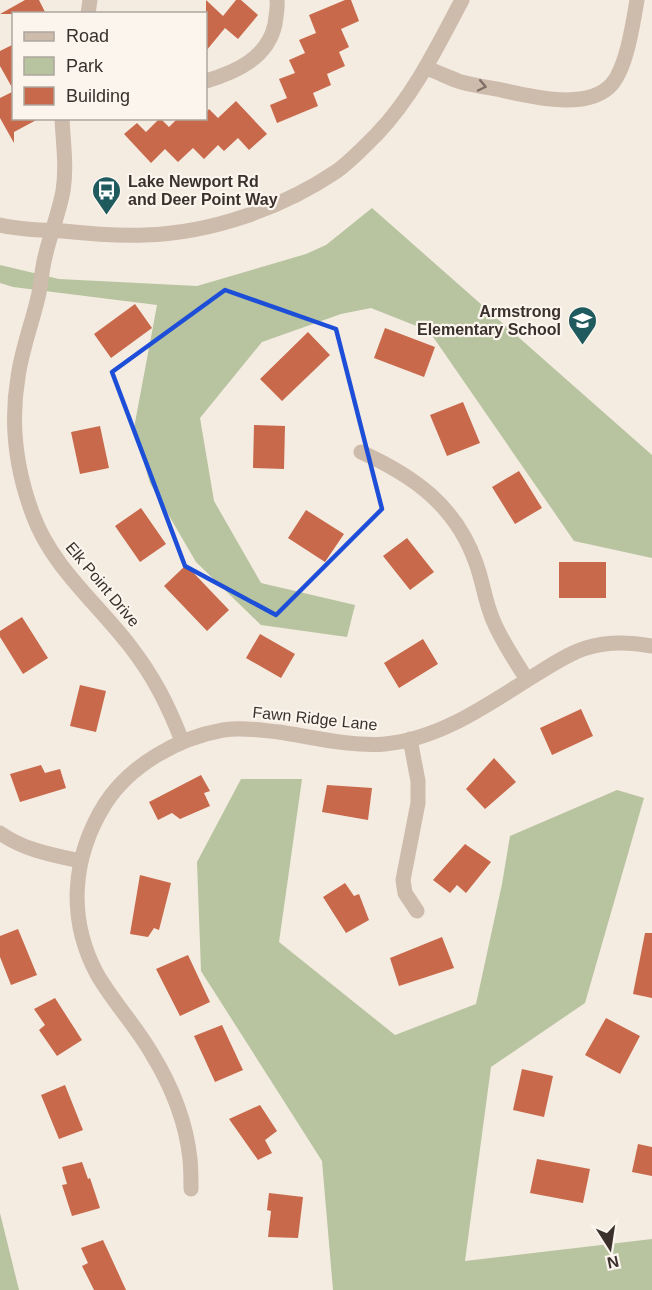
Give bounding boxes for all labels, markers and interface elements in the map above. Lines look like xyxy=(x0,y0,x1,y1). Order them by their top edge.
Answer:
legend xyxy=(12,12,207,120)
text: Road xyxy=(66,26,109,46)
text: Park xyxy=(66,56,104,76)
one-way arrow xyxy=(476,79,486,92)
text: Building xyxy=(66,86,130,106)
place label: Lake Newport Rd and Deer Point Way xyxy=(128,173,278,208)
bus stop icon: Lake Newport Rd and Deer Point Way xyxy=(91,174,123,216)
place label: Armstrong Elementary School xyxy=(417,303,561,338)
school or university icon: Armstrong Elementary School xyxy=(566,304,598,346)
street label: Elk Point Drive xyxy=(62,539,143,630)
street label: Fawn Ridge Lane xyxy=(252,703,378,734)
north arrow xyxy=(580,1218,640,1278)
text: N xyxy=(606,1253,620,1272)

